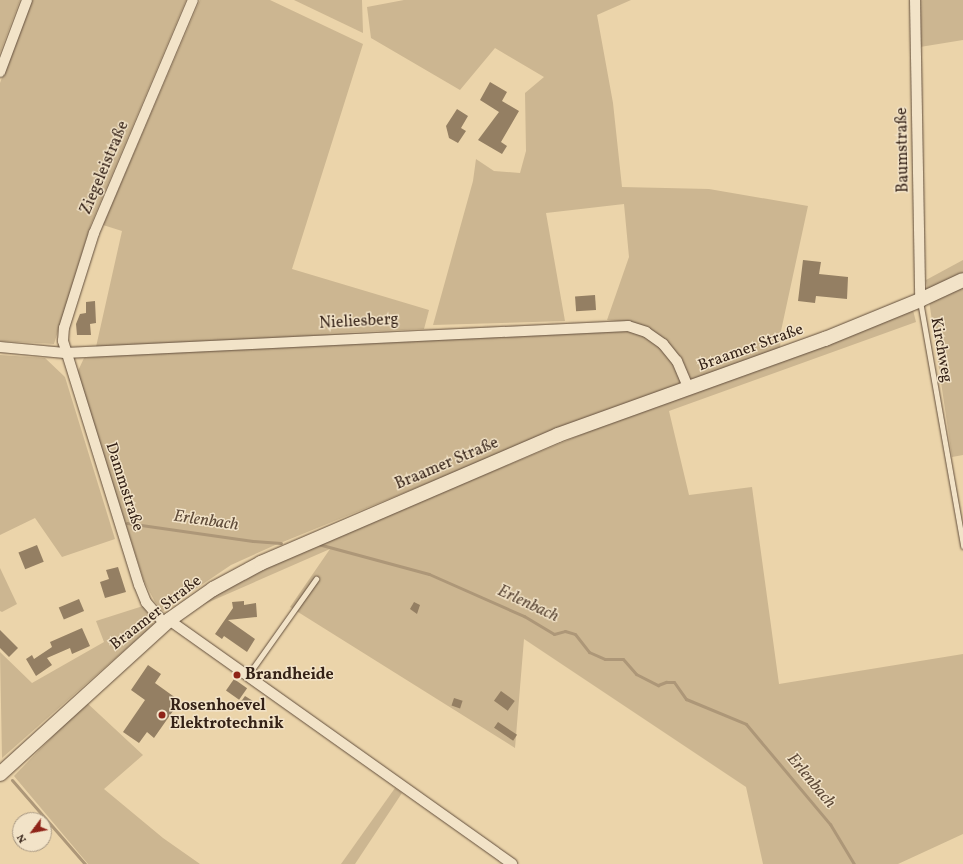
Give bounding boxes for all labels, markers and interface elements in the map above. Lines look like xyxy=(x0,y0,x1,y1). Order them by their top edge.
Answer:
street label: Baumstraße xyxy=(893,107,913,193)
street label: Ziegeleistraße xyxy=(77,118,133,218)
street label: Nieliesberg xyxy=(319,310,399,334)
street label: Kirchweg xyxy=(926,316,956,384)
street label: Braamer Straße xyxy=(696,320,806,376)
street label: Braamer Straße xyxy=(392,434,502,494)
street label: Dammstraße xyxy=(101,440,147,534)
water label: Erlenbach xyxy=(172,506,240,536)
street label: Braamer Straße xyxy=(107,571,205,655)
water label: Erlenbach xyxy=(494,581,562,627)
place label: Brandheide xyxy=(245,665,334,685)
marker: Brandheide xyxy=(232,670,242,680)
place label: Rosenhoevel Elektrotechnik xyxy=(170,696,284,734)
marker: Rosenhoevel Elektrotechnik xyxy=(157,710,167,720)
water label: Erlenbach xyxy=(782,749,840,813)
north arrow xyxy=(12,812,52,852)
text: N xyxy=(14,831,31,845)

